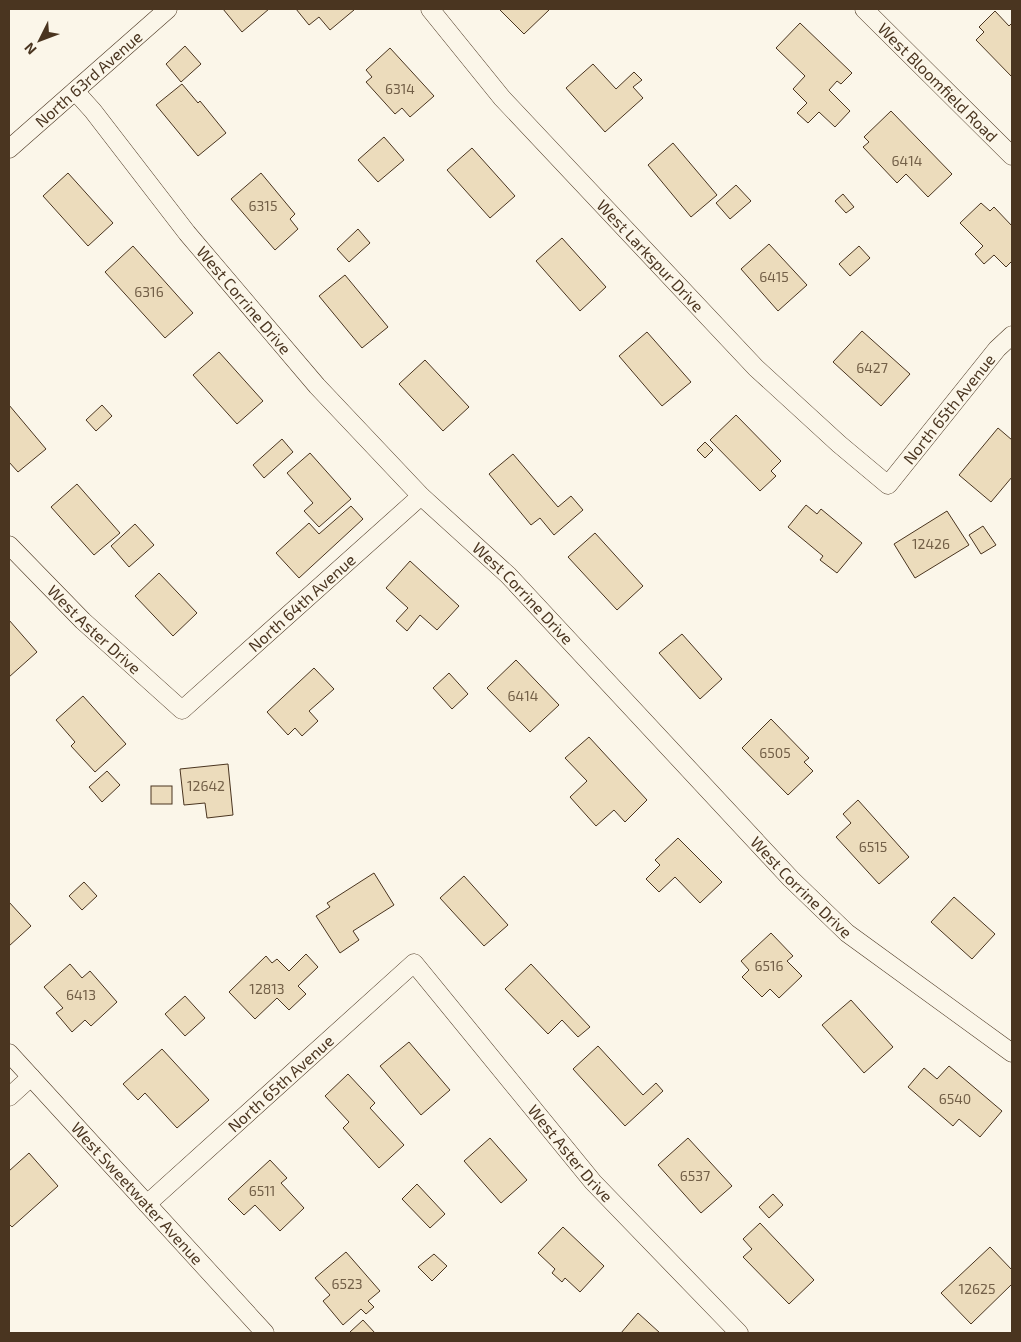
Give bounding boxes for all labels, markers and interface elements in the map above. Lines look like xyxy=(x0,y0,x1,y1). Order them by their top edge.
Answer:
north arrow xyxy=(15,15,65,65)
street label: West Bloomfield Road xyxy=(874,18,1002,145)
street label: North 63rd Avenue xyxy=(31,27,147,131)
house number: 6314 xyxy=(385,80,415,97)
house number: 6414 xyxy=(892,152,922,169)
street label: West Larkspur Drive xyxy=(593,195,708,315)
house number: 6315 xyxy=(249,197,277,214)
street label: West Corrine Drive xyxy=(193,242,296,358)
house number: 6415 xyxy=(759,268,789,285)
house number: 6316 xyxy=(134,283,164,300)
street label: North 65th Avenue xyxy=(899,350,998,468)
house number: 6427 xyxy=(856,359,888,376)
house number: 12426 xyxy=(912,535,950,552)
street label: West Corrine Drive xyxy=(469,538,578,648)
street label: North 64th Avenue xyxy=(244,550,359,655)
street label: West Aster Drive xyxy=(44,581,145,678)
house number: 6414 xyxy=(508,687,538,704)
house number: 6505 xyxy=(759,744,791,761)
house number: 12642 xyxy=(187,777,225,794)
street label: West Corrine Drive xyxy=(747,832,856,942)
house number: 6515 xyxy=(859,838,887,855)
house number: 6516 xyxy=(754,957,784,974)
house number: 12813 xyxy=(249,980,285,997)
house number: 6413 xyxy=(66,986,96,1003)
street label: North 65th Avenue xyxy=(224,1030,337,1136)
house number: 6540 xyxy=(939,1090,971,1107)
street label: West Aster Drive xyxy=(525,1100,617,1206)
street label: West Sweetwater Avenue xyxy=(68,1118,207,1268)
house number: 6537 xyxy=(680,1167,710,1184)
house number: 6511 xyxy=(249,1182,275,1199)
house number: 6523 xyxy=(331,1275,363,1292)
house number: 12625 xyxy=(959,1280,995,1297)

